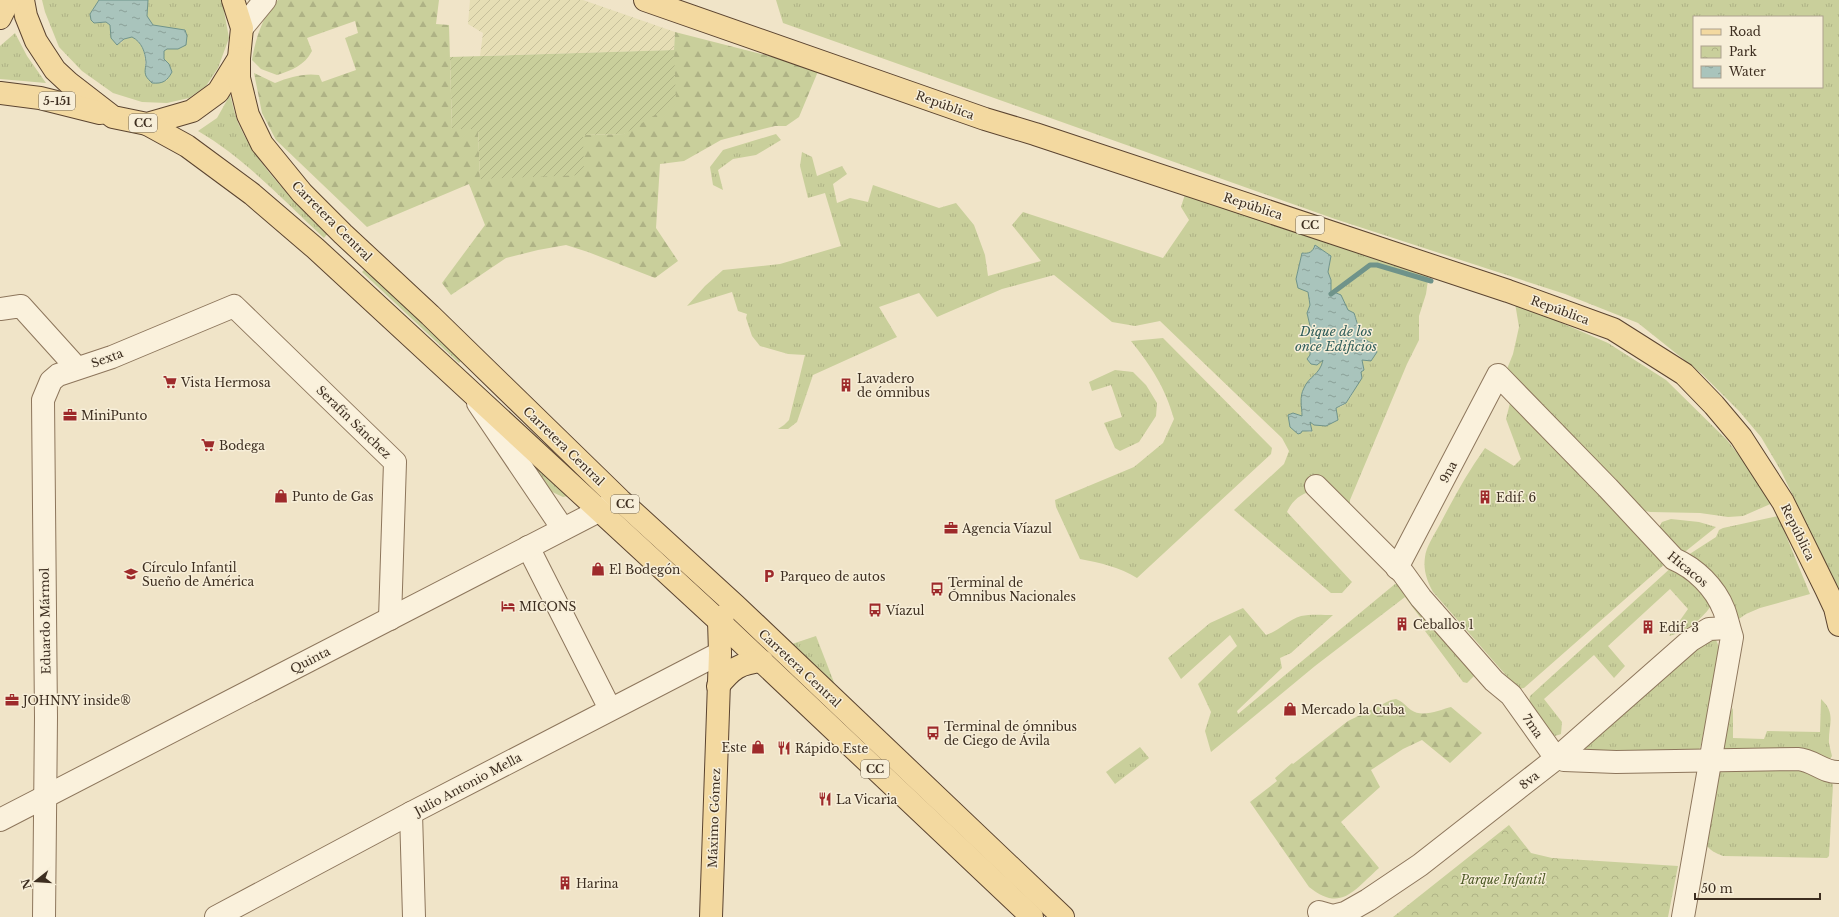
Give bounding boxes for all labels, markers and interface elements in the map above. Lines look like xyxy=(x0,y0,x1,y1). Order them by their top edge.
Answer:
legend xyxy=(1693,16,1823,88)
text: Road xyxy=(1729,24,1761,39)
text: Park xyxy=(1729,44,1757,59)
text: Water xyxy=(1728,64,1766,79)
street label: República xyxy=(914,87,977,123)
road number: 5-151 xyxy=(39,92,75,110)
road number: CC xyxy=(129,114,157,132)
street label: Carretera Central xyxy=(289,178,375,264)
street label: República xyxy=(1222,189,1285,223)
road number: CC xyxy=(1296,216,1324,234)
street label: República xyxy=(1529,292,1592,328)
water label: Dique de los once Edificios xyxy=(1295,323,1377,355)
street label: Sexta xyxy=(89,345,125,371)
place label: Lavadero de ómnibus xyxy=(857,371,930,400)
supermarket icon: Vista Hermosa xyxy=(162,374,178,390)
place label: Vista Hermosa xyxy=(180,375,271,390)
building icon: Lavadero de ómnibus xyxy=(838,377,854,393)
street label: Serafín Sánchez xyxy=(313,382,395,462)
street label: Carretera Central xyxy=(520,403,608,489)
office icon: MiniPunto xyxy=(62,407,78,423)
place label: MiniPunto xyxy=(81,408,148,423)
supermarket icon: Bodega xyxy=(200,437,216,453)
place label: Bodega xyxy=(219,438,265,453)
street label: 9na xyxy=(1436,458,1460,486)
shop icon: Punto de Gas xyxy=(273,488,289,504)
place label: Punto de Gas xyxy=(292,489,373,504)
building icon: Edif. 6 xyxy=(1477,489,1493,505)
place label: Edif. 6 xyxy=(1496,490,1536,505)
road number: CC xyxy=(611,495,639,513)
street label: República xyxy=(1778,501,1818,563)
office icon: Agencia Víazul xyxy=(943,520,959,536)
place label: Agencia Víazul xyxy=(961,521,1052,536)
street label: Hicacos xyxy=(1665,548,1711,590)
place label: Círculo Infantil Sueño de América xyxy=(142,560,254,589)
shop icon: El Bodegón xyxy=(590,561,606,577)
place label: El Bodegón xyxy=(609,562,680,577)
school or university icon: Círculo Infantil Sueño de América xyxy=(123,566,139,582)
street label: Eduardo Mármol xyxy=(37,567,53,674)
parking icon: Parqueo de autos xyxy=(761,568,777,584)
place label: Parqueo de autos xyxy=(780,569,885,584)
place label: Terminal de Ómnibus Nacionales xyxy=(948,575,1076,604)
bus stop icon: Terminal de Ómnibus Nacionales xyxy=(929,581,945,597)
hotel icon: MICONS xyxy=(500,598,516,614)
place label: MICONS xyxy=(519,599,577,614)
bus stop icon: Víazul xyxy=(867,602,883,618)
place label: Víazul xyxy=(885,603,925,618)
building icon: Ceballos 1 xyxy=(1394,616,1410,632)
place label: Ceballos 1 xyxy=(1413,617,1474,632)
building icon: Edif. 3 xyxy=(1640,619,1656,635)
place label: Edif. 3 xyxy=(1659,620,1699,635)
street label: Carretera Central xyxy=(756,626,844,710)
street label: Quinta xyxy=(287,643,333,676)
office icon: JOHNNY inside® xyxy=(4,692,20,708)
place label: JOHNNY inside® xyxy=(21,693,131,708)
shop icon: Mercado la Cuba xyxy=(1282,701,1298,717)
place label: Mercado la Cuba xyxy=(1301,702,1405,717)
street label: 7ma xyxy=(1520,711,1547,741)
place label: Terminal de ómnibus de Ciego de Ávila xyxy=(944,719,1077,748)
bus stop icon: Terminal de ómnibus de Ciego de Ávila xyxy=(925,725,941,741)
shop icon: Este xyxy=(750,739,766,755)
place label: Este xyxy=(721,740,747,755)
restaurant icon: Rápido Este xyxy=(776,740,792,756)
place label: Rápido Este xyxy=(795,741,868,756)
street label: Julio Antonio Mella xyxy=(410,749,524,819)
road number: CC xyxy=(861,760,889,778)
street label: Máximo Gómez xyxy=(705,767,723,868)
street label: 8va xyxy=(1516,767,1542,792)
restaurant icon: La Vicaria xyxy=(817,791,833,807)
place label: La Vicaria xyxy=(836,792,897,807)
north arrow xyxy=(16,861,56,901)
park label: Parque Infantil xyxy=(1459,872,1546,887)
building icon: Harina xyxy=(557,875,573,891)
scale bar xyxy=(1695,875,1820,901)
text: N xyxy=(18,876,35,891)
place label: Harina xyxy=(576,876,619,891)
text: 50 m xyxy=(1701,881,1733,896)

